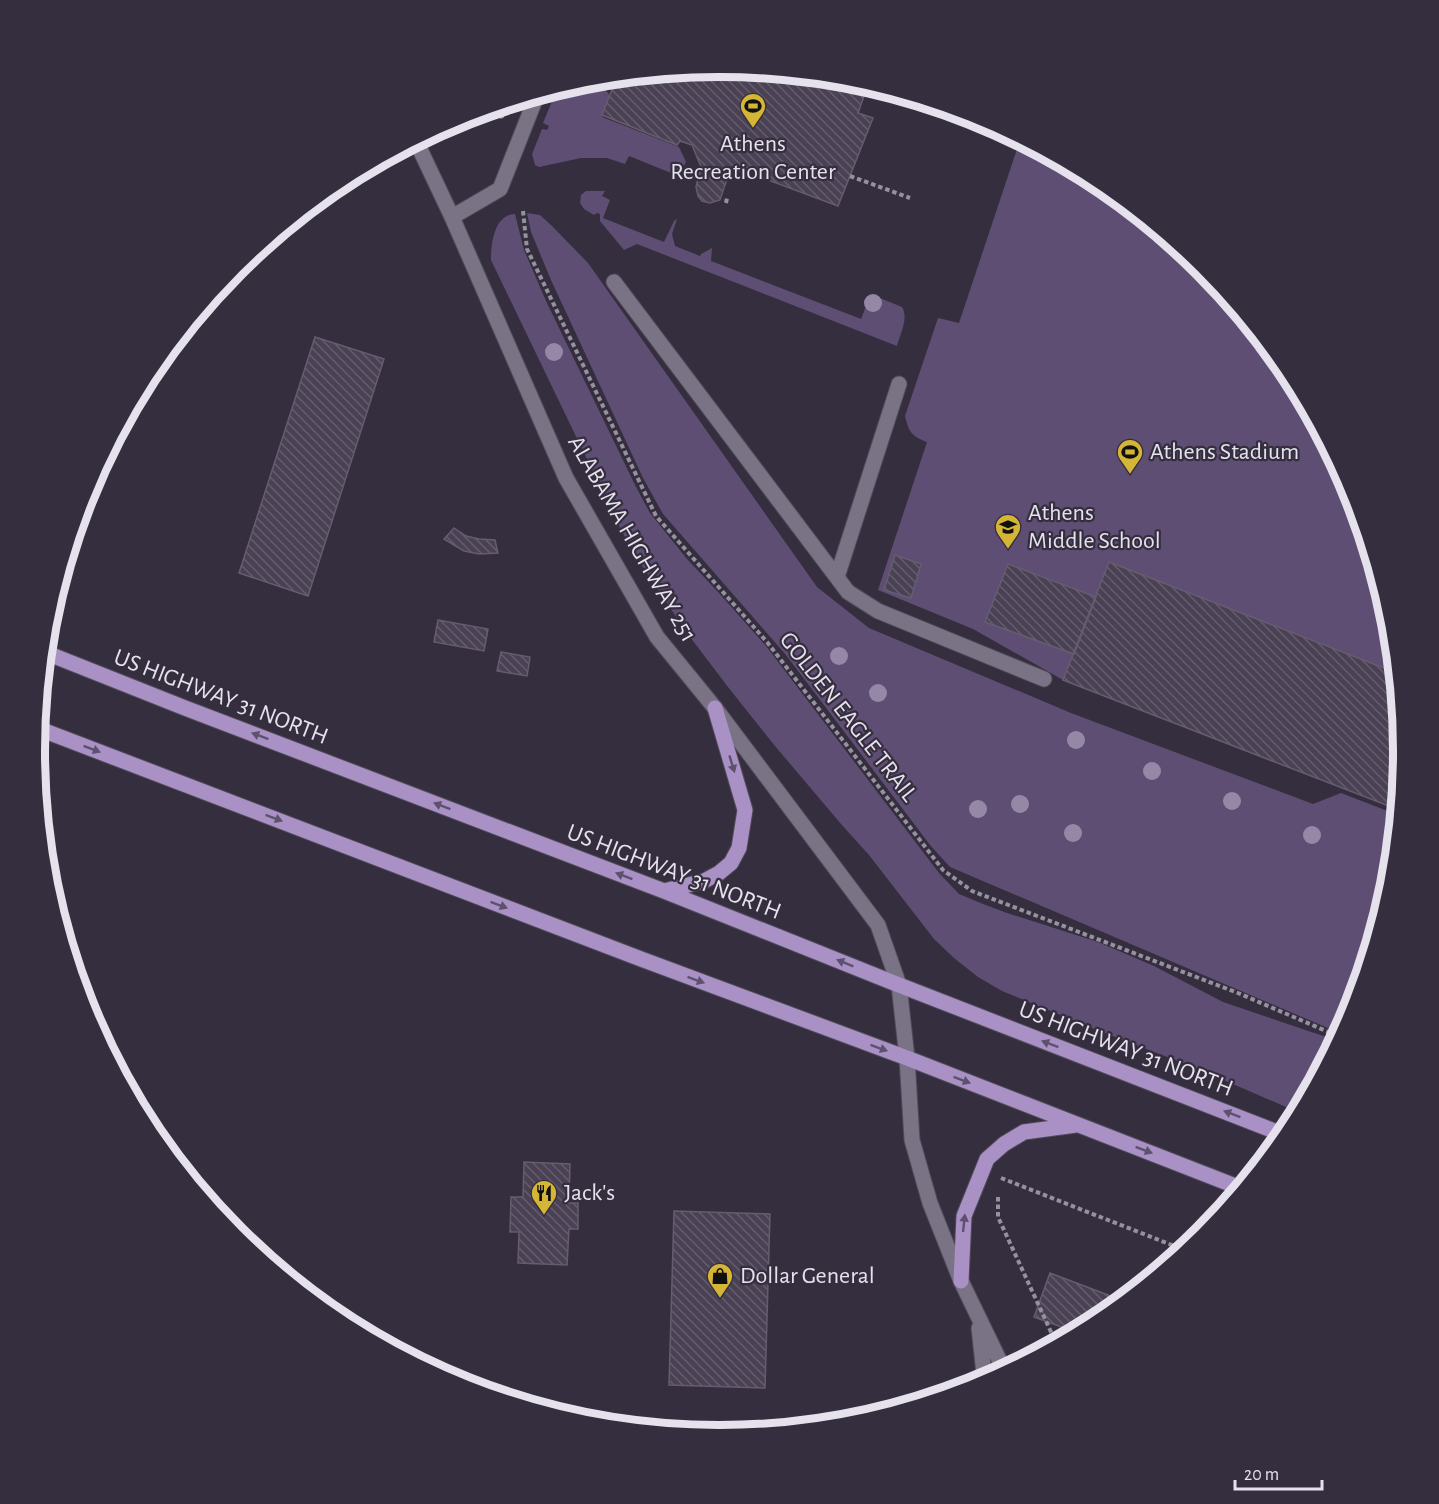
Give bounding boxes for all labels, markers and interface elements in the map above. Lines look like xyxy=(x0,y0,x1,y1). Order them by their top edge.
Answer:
sports icon: Athens Recreation Center xyxy=(738,91,768,129)
place label: Athens Recreation Center xyxy=(670,132,836,184)
street label: ALABAMA HIGHWAY 251 xyxy=(563,432,701,646)
sports icon: Athens Stadium xyxy=(1115,437,1145,475)
place label: Athens Stadium xyxy=(1150,440,1299,464)
place label: Athens Middle School xyxy=(1028,501,1161,553)
school or university icon: Athens Middle School xyxy=(993,512,1023,550)
street label: GOLDEN EAGLE TRAIL xyxy=(775,628,921,806)
street label: US HIGHWAY 31 NORTH xyxy=(111,645,331,749)
one-way arrow xyxy=(251,731,269,741)
one-way arrow xyxy=(83,744,101,754)
one-way arrow xyxy=(728,755,737,773)
one-way arrow xyxy=(433,801,451,810)
one-way arrow xyxy=(265,814,283,824)
street label: US HIGHWAY 31 NORTH xyxy=(564,820,784,924)
one-way arrow xyxy=(615,871,633,881)
one-way arrow xyxy=(490,900,508,910)
one-way arrow xyxy=(835,958,853,968)
one-way arrow xyxy=(687,975,705,985)
street label: US HIGHWAY 31 NORTH xyxy=(1016,997,1236,1101)
one-way arrow xyxy=(1041,1039,1059,1049)
one-way arrow xyxy=(870,1043,888,1053)
one-way arrow xyxy=(953,1075,971,1085)
one-way arrow xyxy=(1223,1109,1241,1119)
one-way arrow xyxy=(1135,1146,1153,1156)
restaurant icon: Jack's xyxy=(529,1178,559,1216)
place label: Jack's xyxy=(564,1181,615,1205)
one-way arrow xyxy=(959,1213,969,1232)
shop icon: Dollar General xyxy=(705,1261,735,1299)
place label: Dollar General xyxy=(740,1264,875,1288)
scale bar xyxy=(1235,1453,1322,1491)
text: 20 m xyxy=(1244,1466,1279,1484)

